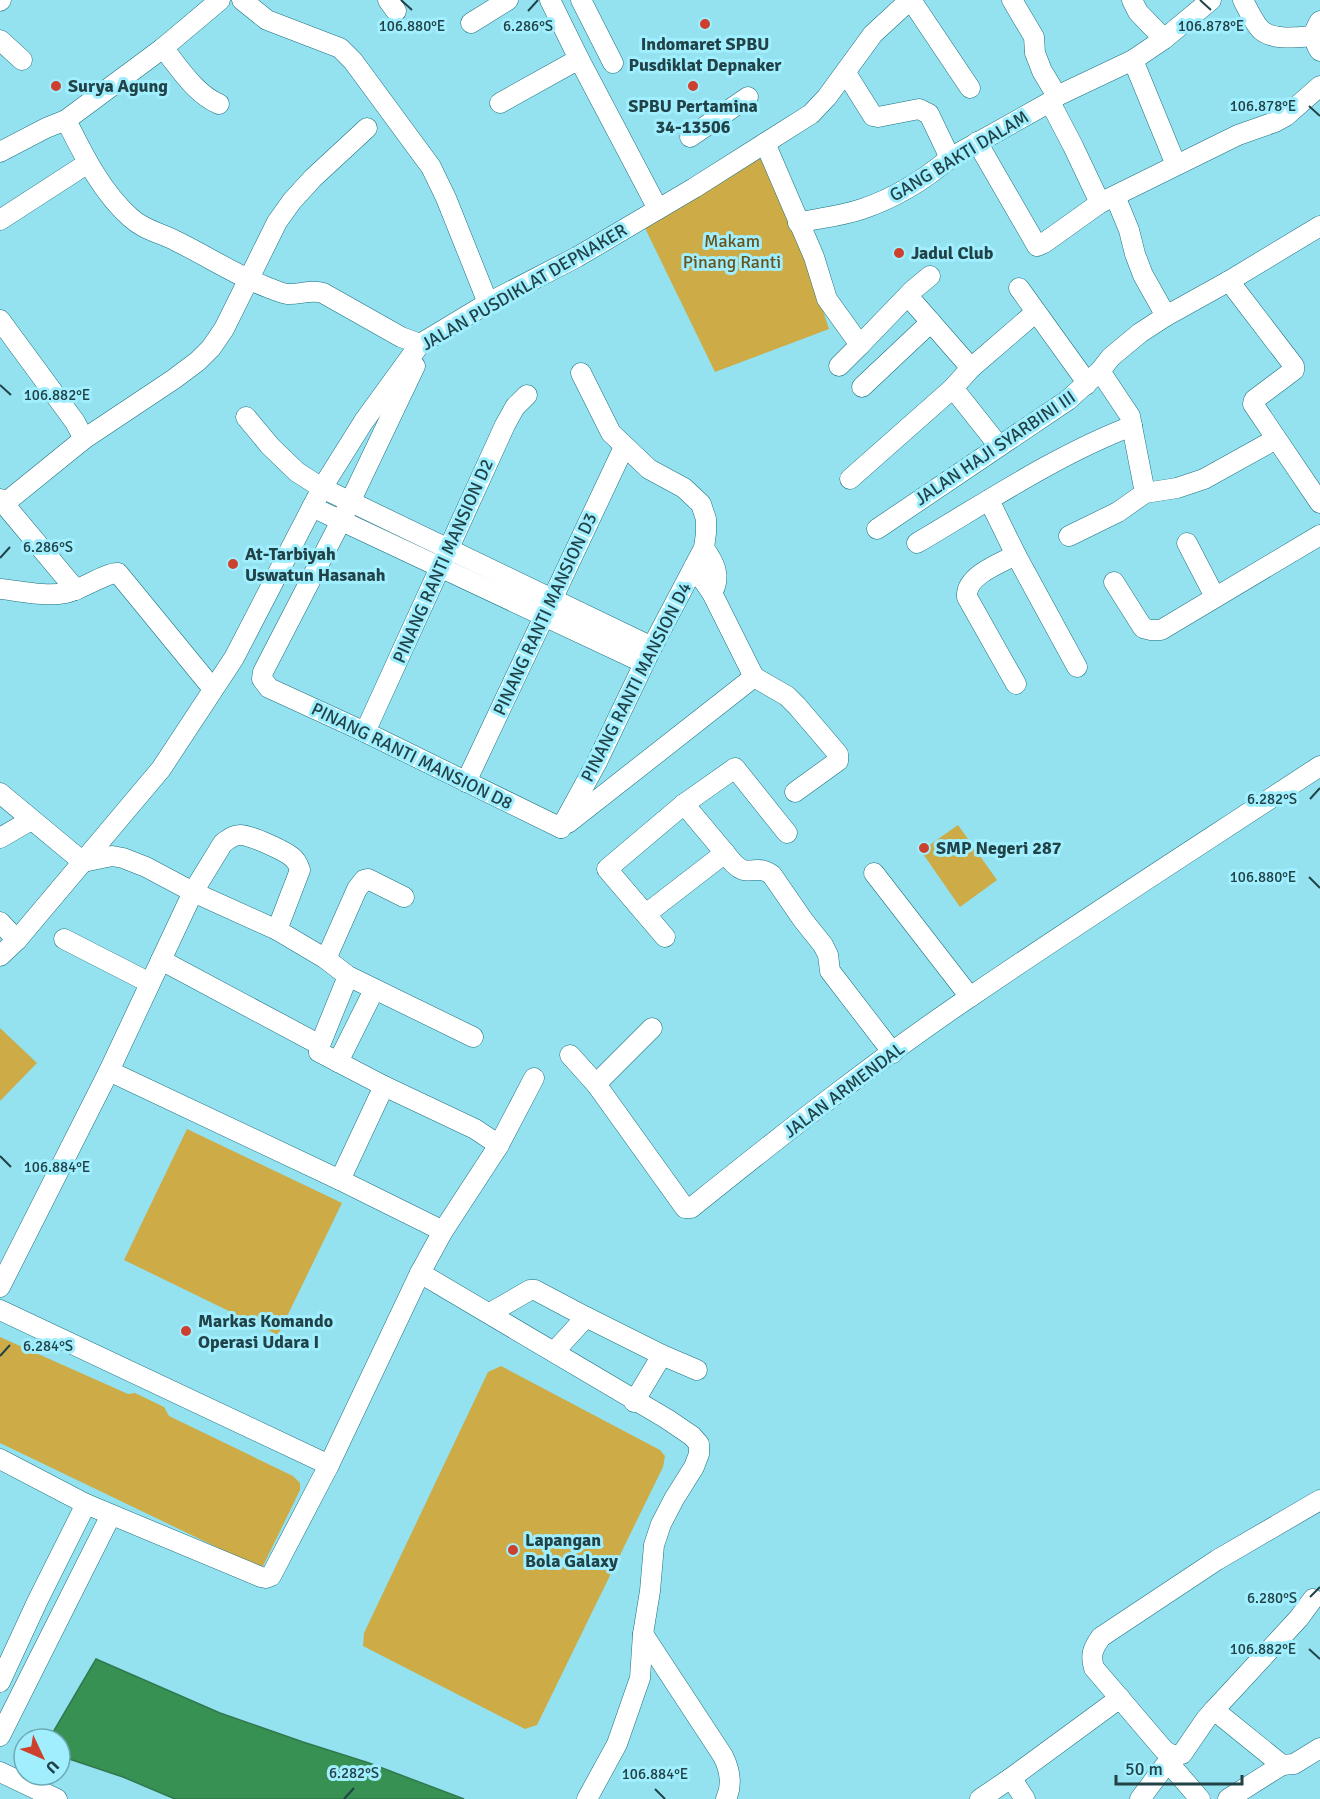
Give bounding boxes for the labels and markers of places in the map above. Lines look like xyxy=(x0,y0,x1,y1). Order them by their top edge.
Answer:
marker: Indomaret SPBU Pusdiklat Depnaker xyxy=(698,17,712,31)
place label: Indomaret SPBU Pusdiklat Depnaker xyxy=(629,33,782,76)
place label: Surya Agung xyxy=(68,75,168,97)
marker: Surya Agung xyxy=(49,79,63,93)
marker: SPBU Pertamina 34-13506 xyxy=(686,79,700,93)
place label: SPBU Pertamina 34-13506 xyxy=(628,95,758,138)
place label: Jadul Club xyxy=(911,242,994,264)
marker: Jadul Club xyxy=(892,246,906,260)
place label: At-Tarbiyah Uswatun Hasanah xyxy=(245,543,386,586)
marker: At-Tarbiyah Uswatun Hasanah xyxy=(226,557,240,571)
place label: SMP Negeri 287 xyxy=(936,837,1062,859)
marker: SMP Negeri 287 xyxy=(917,841,931,855)
place label: Markas Komando Operasi Udara I xyxy=(198,1310,333,1353)
marker: Markas Komando Operasi Udara I xyxy=(179,1324,193,1338)
place label: Lapangan Bola Galaxy xyxy=(525,1529,618,1572)
marker: Lapangan Bola Galaxy xyxy=(506,1543,520,1557)

